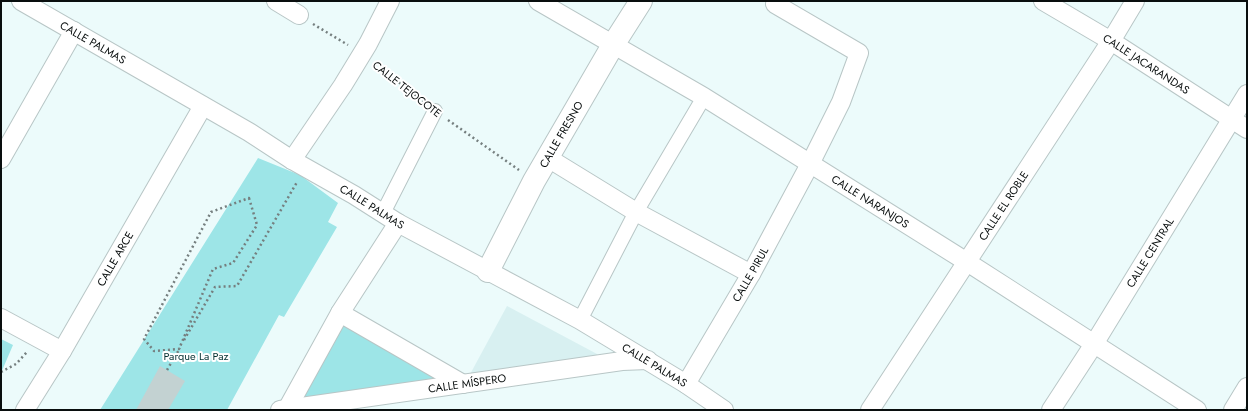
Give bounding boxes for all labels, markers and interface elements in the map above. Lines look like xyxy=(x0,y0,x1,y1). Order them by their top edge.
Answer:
street label: CALLE PALMAS xyxy=(57,17,129,68)
street label: CALLE JACARANDAS xyxy=(1100,30,1193,98)
street label: CALLE TEJOCOTE xyxy=(369,57,445,121)
street label: CALLE FRESNO xyxy=(535,98,587,171)
street label: CALLE EL ROBLE xyxy=(975,168,1032,244)
street label: CALLE NARANJOS xyxy=(828,171,912,232)
street label: CALLE PALMAS xyxy=(337,181,407,233)
street label: CALLE CENTRAL xyxy=(1122,214,1178,291)
street label: CALLE ARCE xyxy=(93,228,137,289)
street label: CALLE PIRUL xyxy=(728,244,772,305)
street label: CALLE PALMAS xyxy=(619,339,690,391)
park label: Parque La Paz xyxy=(163,348,229,364)
street label: CALLE MÍSPERO xyxy=(427,370,507,397)

